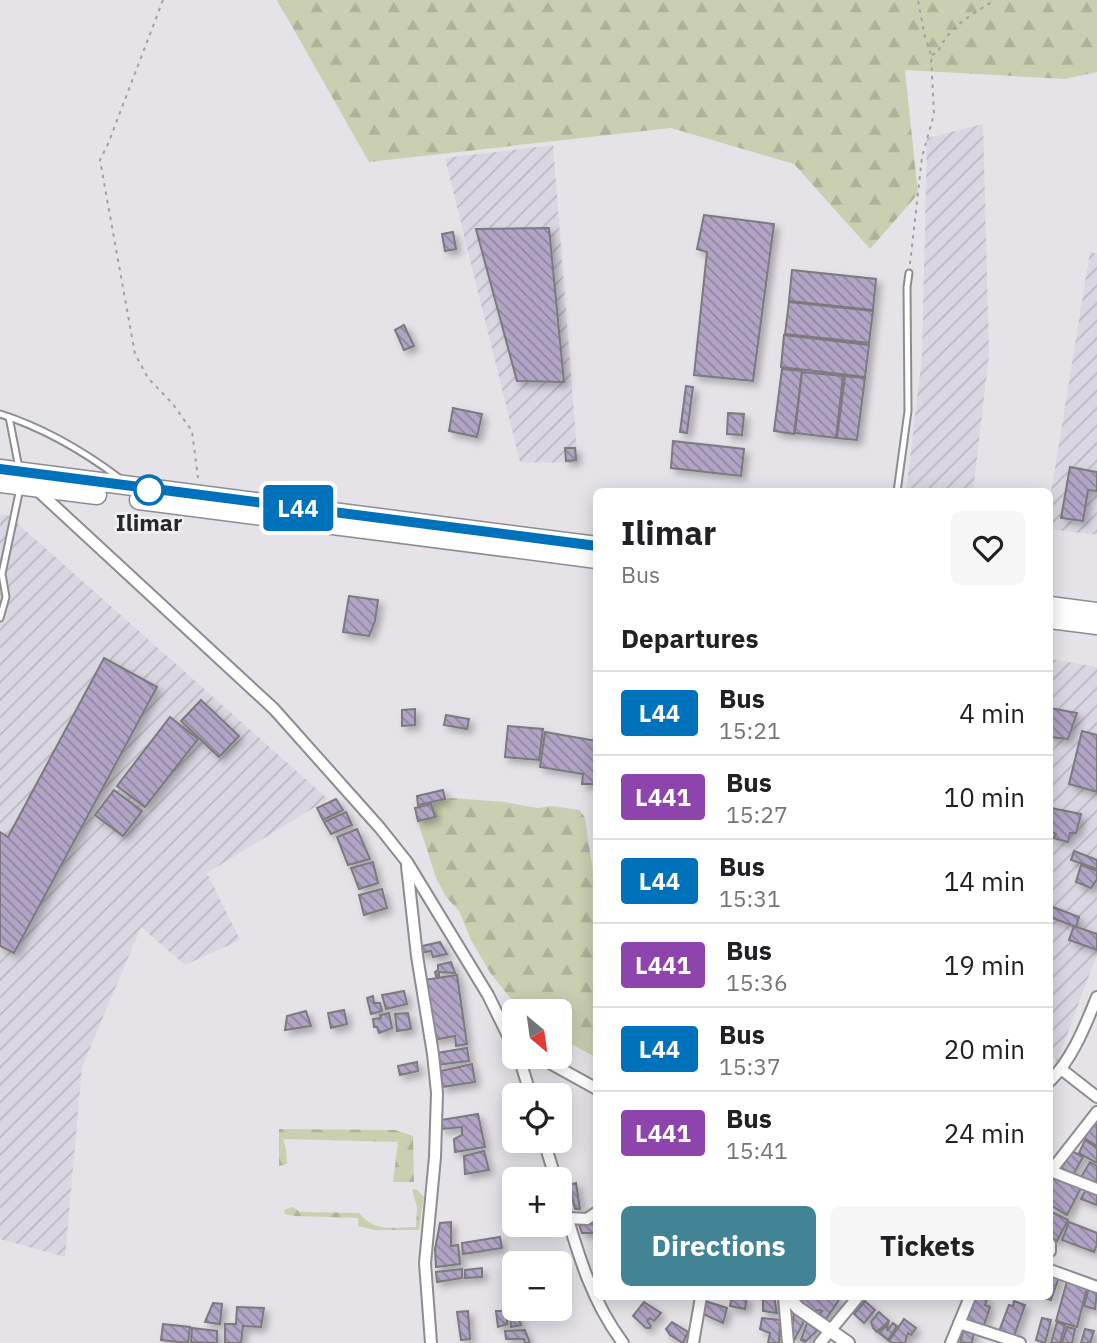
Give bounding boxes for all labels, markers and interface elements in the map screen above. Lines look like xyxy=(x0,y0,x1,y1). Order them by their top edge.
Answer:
marker: Ilimar xyxy=(134,475,164,505)
line badge: L44 xyxy=(258,485,338,531)
text: L44 xyxy=(277,492,319,524)
place label: Ilimar xyxy=(116,507,182,537)
text: Ilimar xyxy=(621,511,716,554)
button: heart xyxy=(951,511,1025,585)
text: Bus xyxy=(621,559,660,589)
text: Departures xyxy=(621,621,759,655)
text: Bus xyxy=(719,681,765,715)
text: 4 min xyxy=(959,696,1025,730)
text: L44 xyxy=(639,697,680,729)
text: 15:21 xyxy=(719,715,781,745)
text: Bus xyxy=(726,765,772,799)
text: 10 min xyxy=(944,780,1025,814)
text: L441 xyxy=(635,781,691,813)
text: 15:27 xyxy=(726,799,788,829)
text: Bus xyxy=(719,849,765,883)
text: 14 min xyxy=(944,864,1025,898)
text: L44 xyxy=(639,865,680,897)
text: 15:31 xyxy=(719,883,781,913)
text: Bus xyxy=(726,933,772,967)
text: 19 min xyxy=(944,948,1025,982)
text: L441 xyxy=(635,949,691,981)
text: 15:36 xyxy=(726,967,788,997)
north arrow xyxy=(502,999,572,1069)
map controls xyxy=(502,999,572,1321)
text: Bus xyxy=(719,1017,765,1051)
text: 20 min xyxy=(944,1032,1025,1066)
text: L44 xyxy=(639,1033,680,1065)
text: 15:37 xyxy=(719,1051,781,1081)
button: locate xyxy=(502,1083,572,1153)
text: Bus xyxy=(726,1101,772,1135)
text: 24 min xyxy=(944,1116,1025,1150)
text: L441 xyxy=(635,1117,691,1149)
text: 15:41 xyxy=(726,1135,788,1165)
button: + xyxy=(502,1167,572,1237)
button: Directions xyxy=(621,1206,816,1286)
button: Tickets xyxy=(830,1206,1025,1286)
button: − xyxy=(502,1251,572,1321)

